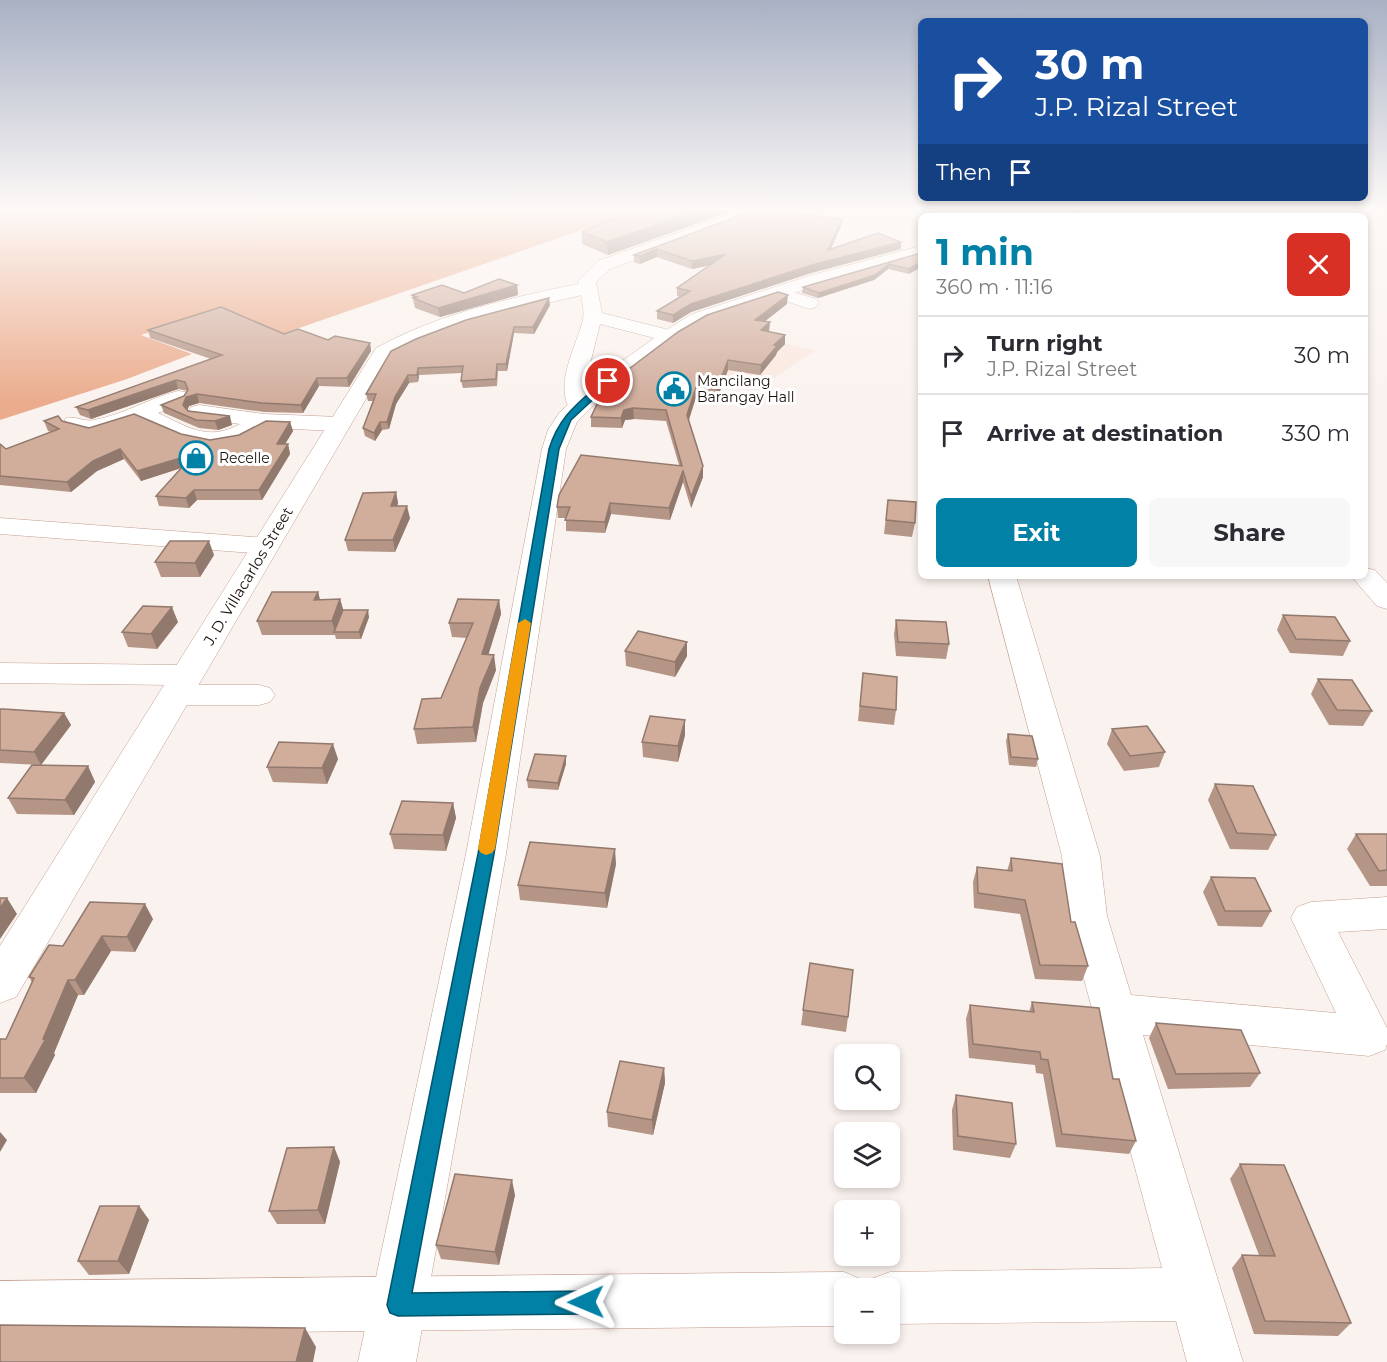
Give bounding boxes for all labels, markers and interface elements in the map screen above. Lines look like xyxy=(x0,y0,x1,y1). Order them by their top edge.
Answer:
text: 30 m xyxy=(1035,38,1144,90)
icon: right xyxy=(936,42,1014,120)
text: J.P. Rizal Street xyxy=(1035,90,1238,123)
icon: arrive xyxy=(1004,156,1037,189)
text: Then xyxy=(936,159,992,186)
text: 1 min xyxy=(936,230,1034,274)
button: close xyxy=(1287,233,1350,296)
text: 360 m · 11:16 xyxy=(936,275,1053,299)
text: Turn right xyxy=(987,330,1102,357)
icon: right xyxy=(936,339,969,372)
text: 30 m xyxy=(1294,342,1350,369)
pin xyxy=(582,355,633,406)
text: J.P. Rizal Street xyxy=(987,357,1137,381)
icon: arrive xyxy=(591,364,624,397)
public building icon: Mancilang Barangay Hall xyxy=(656,371,692,407)
place label: Mancilang Barangay Hall xyxy=(697,372,795,406)
icon: arrive xyxy=(936,417,969,450)
text: Arrive at destination xyxy=(987,420,1223,447)
text: 330 m xyxy=(1282,420,1350,447)
shop icon: Recelle xyxy=(178,440,214,476)
place label: Recelle xyxy=(219,449,270,467)
button: Exit xyxy=(936,498,1137,567)
button: Share xyxy=(1149,498,1350,567)
street label: J. D. Villacarlos Street xyxy=(199,503,297,650)
map controls xyxy=(834,1044,900,1344)
button: search xyxy=(834,1044,900,1110)
button: layers xyxy=(834,1122,900,1188)
button: + xyxy=(834,1200,900,1266)
position arrow xyxy=(554,1270,618,1334)
button: − xyxy=(834,1278,900,1344)

